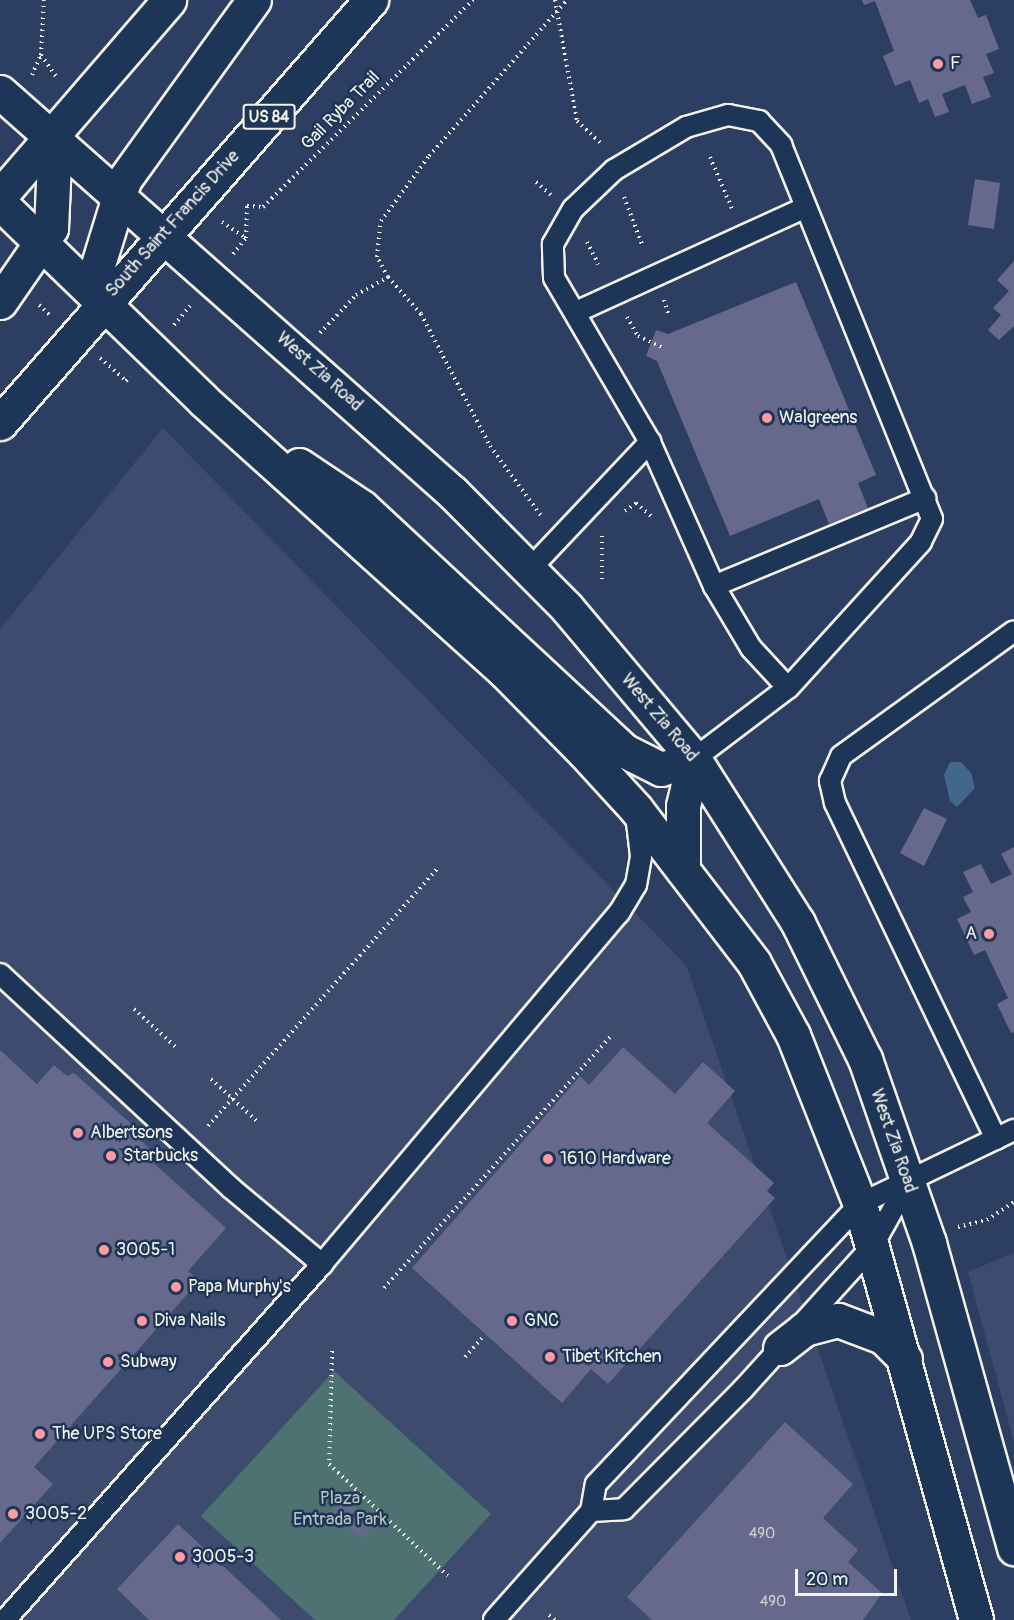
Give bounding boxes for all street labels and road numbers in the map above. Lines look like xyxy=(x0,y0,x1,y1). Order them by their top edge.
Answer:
street label: Gail Ryba Trail xyxy=(297,67,385,155)
road number: US 84 xyxy=(242,104,296,130)
street label: South Saint Francis Drive xyxy=(101,146,245,302)
street label: West Zia Road xyxy=(271,328,367,416)
street label: West Zia Road xyxy=(616,670,702,766)
street label: West Zia Road xyxy=(865,1086,921,1196)

